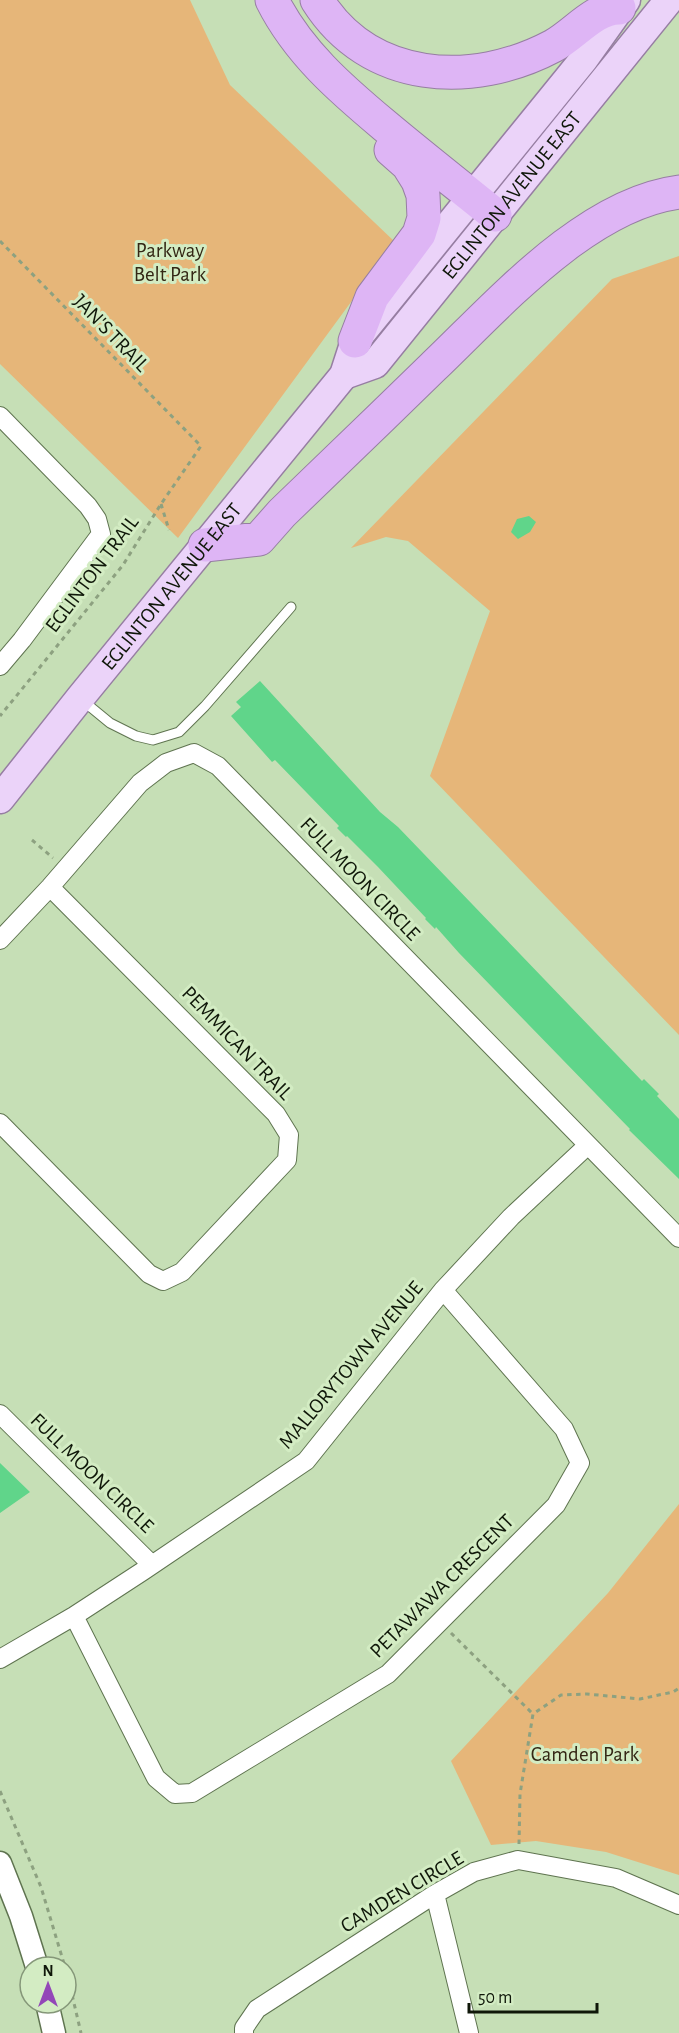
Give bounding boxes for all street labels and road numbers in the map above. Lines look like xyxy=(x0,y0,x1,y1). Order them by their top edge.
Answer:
street label: EGLINTON AVENUE EAST xyxy=(438,107,585,283)
street label: JAN'S TRAIL xyxy=(69,290,153,376)
street label: EGLINTON AVENUE EAST xyxy=(97,499,245,674)
street label: EGLINTON TRAIL xyxy=(42,512,143,636)
street label: FULL MOON CIRCLE xyxy=(296,813,424,945)
street label: PEMMICAN TRAIL xyxy=(178,982,296,1104)
street label: MALLORYTOWN AVENUE xyxy=(275,1277,427,1453)
street label: FULL MOON CIRCLE xyxy=(26,1409,158,1537)
street label: PETAWAWA CRESCENT xyxy=(366,1510,518,1662)
street label: CAMDEN CIRCLE xyxy=(337,1847,467,1937)

